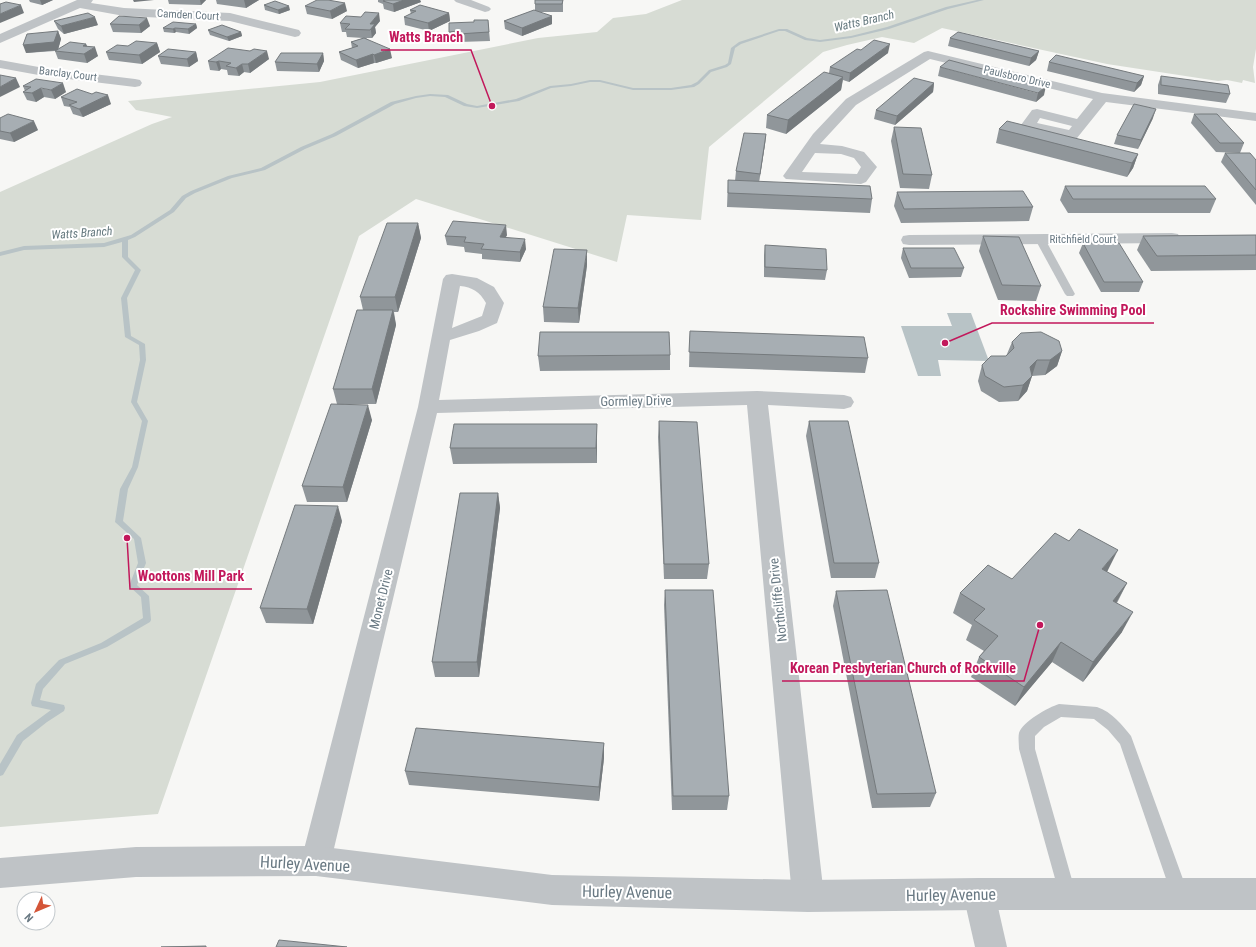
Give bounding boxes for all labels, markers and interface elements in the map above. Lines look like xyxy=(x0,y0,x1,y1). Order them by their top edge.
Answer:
street label: Camden Court xyxy=(157,7,219,23)
water label: Watts Branch xyxy=(833,7,896,35)
callout: Watts Branch xyxy=(381,24,471,50)
text: Watts Branch xyxy=(389,29,463,45)
street label: Paulsboro Drive xyxy=(982,63,1052,91)
street label: Barclay Court xyxy=(38,64,98,84)
water label: Watts Branch xyxy=(51,224,113,242)
street label: Ritchfield Court xyxy=(1049,233,1117,246)
callout: Rockshire Swimming Pool xyxy=(992,297,1154,323)
text: Rockshire Swimming Pool xyxy=(1000,302,1146,318)
street label: Gormley Drive xyxy=(600,393,672,409)
street label: Northcliffe Drive xyxy=(766,557,790,643)
callout: Woottons Mill Park xyxy=(130,563,252,589)
street label: Monet Drive xyxy=(366,567,396,631)
text: Woottons Mill Park xyxy=(138,568,244,584)
callout: Korean Presbyterian Church of Rockville xyxy=(782,655,1024,681)
text: Korean Presbyterian Church of Rockville xyxy=(790,660,1016,676)
street label: Hurley Avenue xyxy=(260,852,350,876)
street label: Hurley Avenue xyxy=(582,882,672,902)
street label: Hurley Avenue xyxy=(906,885,996,905)
north arrow xyxy=(16,891,56,931)
text: N xyxy=(22,910,36,925)

